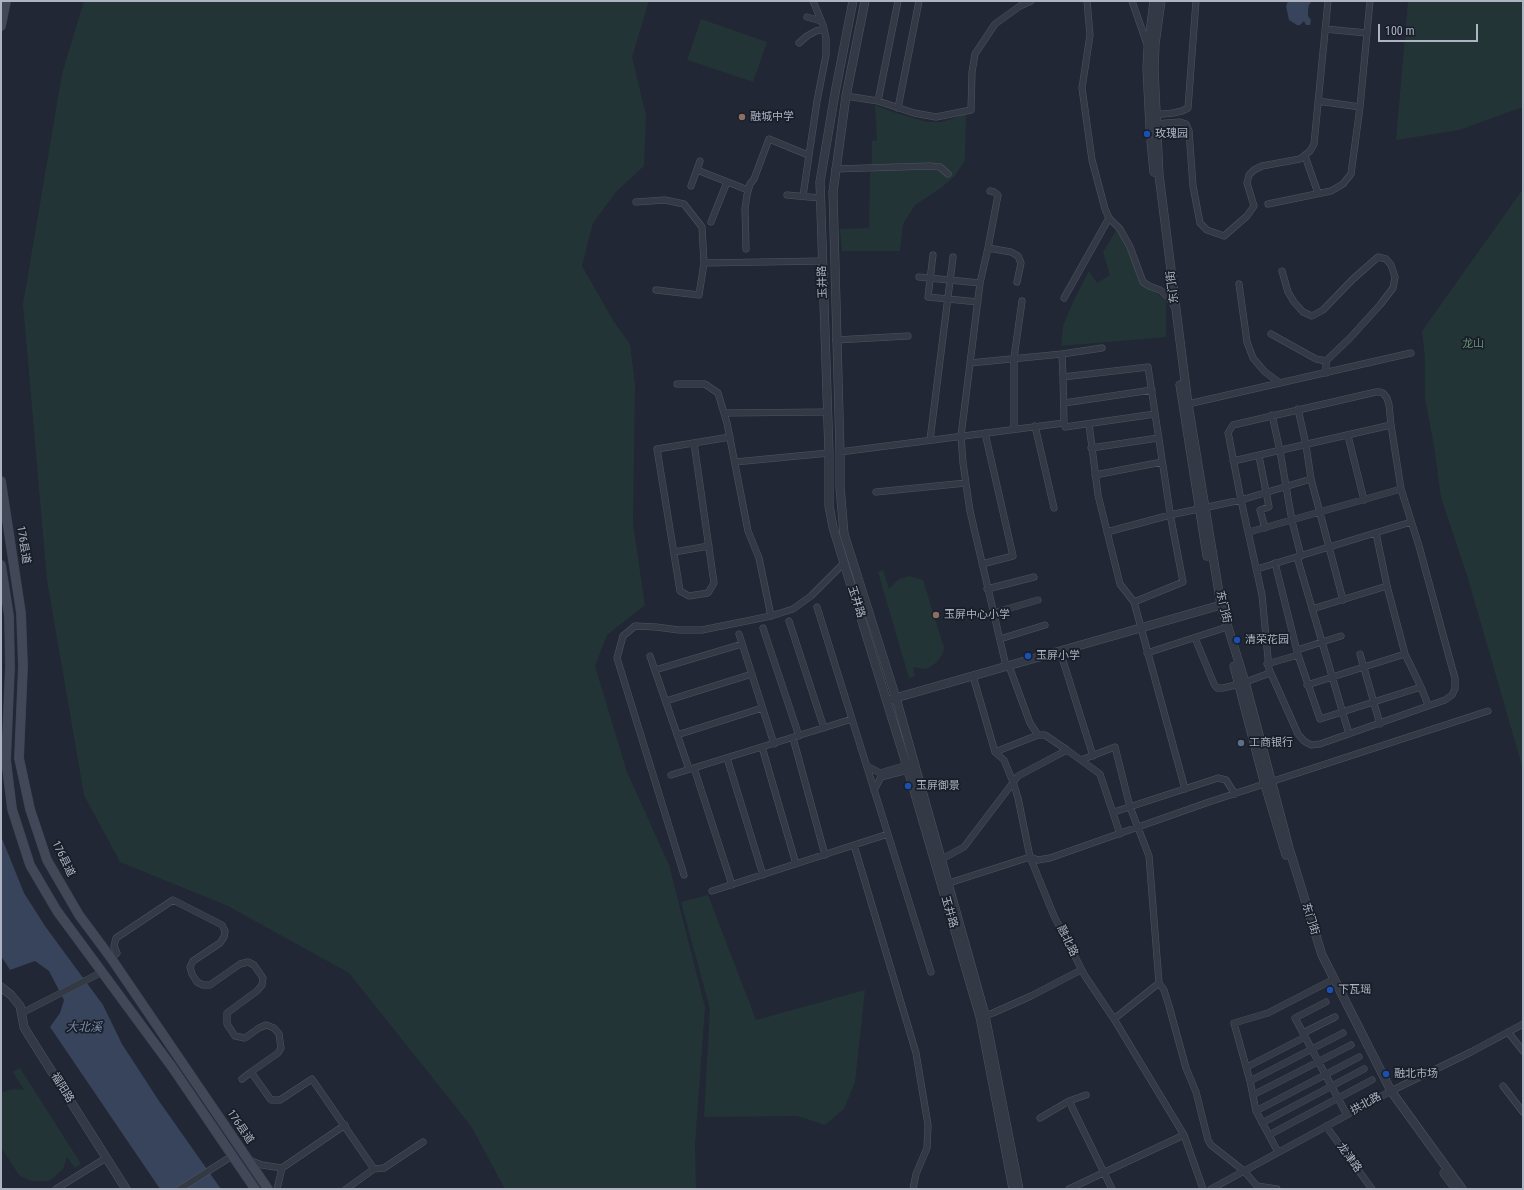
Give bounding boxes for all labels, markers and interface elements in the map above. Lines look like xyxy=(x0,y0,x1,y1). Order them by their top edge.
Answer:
scale bar xyxy=(1380,16,1480,42)
text: 100 m xyxy=(1385,24,1415,38)
place label: 融城中学 xyxy=(750,110,794,124)
marker: 融城中学 xyxy=(737,112,747,122)
place label: 玫瑰园 xyxy=(1155,127,1188,141)
marker: 玫瑰园 xyxy=(1142,129,1152,139)
street label: 玉井路 xyxy=(816,265,830,299)
street label: 东门街 xyxy=(1164,270,1182,304)
park label: 龙山 xyxy=(1462,337,1484,351)
street label: 176县道 xyxy=(13,525,33,565)
street label: 玉井路 xyxy=(845,584,867,620)
street label: 东门街 xyxy=(1213,589,1233,625)
place label: 玉屏中心小学 xyxy=(944,608,1010,622)
marker: 玉屏中心小学 xyxy=(931,610,941,620)
place label: 清荣花园 xyxy=(1245,633,1289,647)
marker: 清荣花园 xyxy=(1232,635,1242,645)
place label: 玉屏小学 xyxy=(1036,649,1080,663)
marker: 玉屏小学 xyxy=(1023,651,1033,661)
place label: 工商银行 xyxy=(1249,736,1293,750)
marker: 工商银行 xyxy=(1236,738,1246,748)
place label: 玉屏御景 xyxy=(916,779,960,793)
marker: 玉屏御景 xyxy=(903,781,913,791)
street label: 176县道 xyxy=(49,839,77,879)
street label: 玉井路 xyxy=(938,894,960,930)
street label: 东门街 xyxy=(1299,901,1321,937)
street label: 融北路 xyxy=(1054,923,1080,959)
place label: 下瓦瑶 xyxy=(1338,983,1371,997)
marker: 下瓦瑶 xyxy=(1325,985,1335,995)
water label: 大北溪 xyxy=(66,1021,102,1035)
place label: 融北市场 xyxy=(1394,1067,1438,1081)
marker: 融北市场 xyxy=(1381,1069,1391,1079)
street label: 福阳路 xyxy=(48,1071,76,1105)
street label: 拱北路 xyxy=(1348,1090,1384,1118)
street label: 176县道 xyxy=(224,1107,256,1147)
street label: 龙津路 xyxy=(1334,1141,1364,1175)

